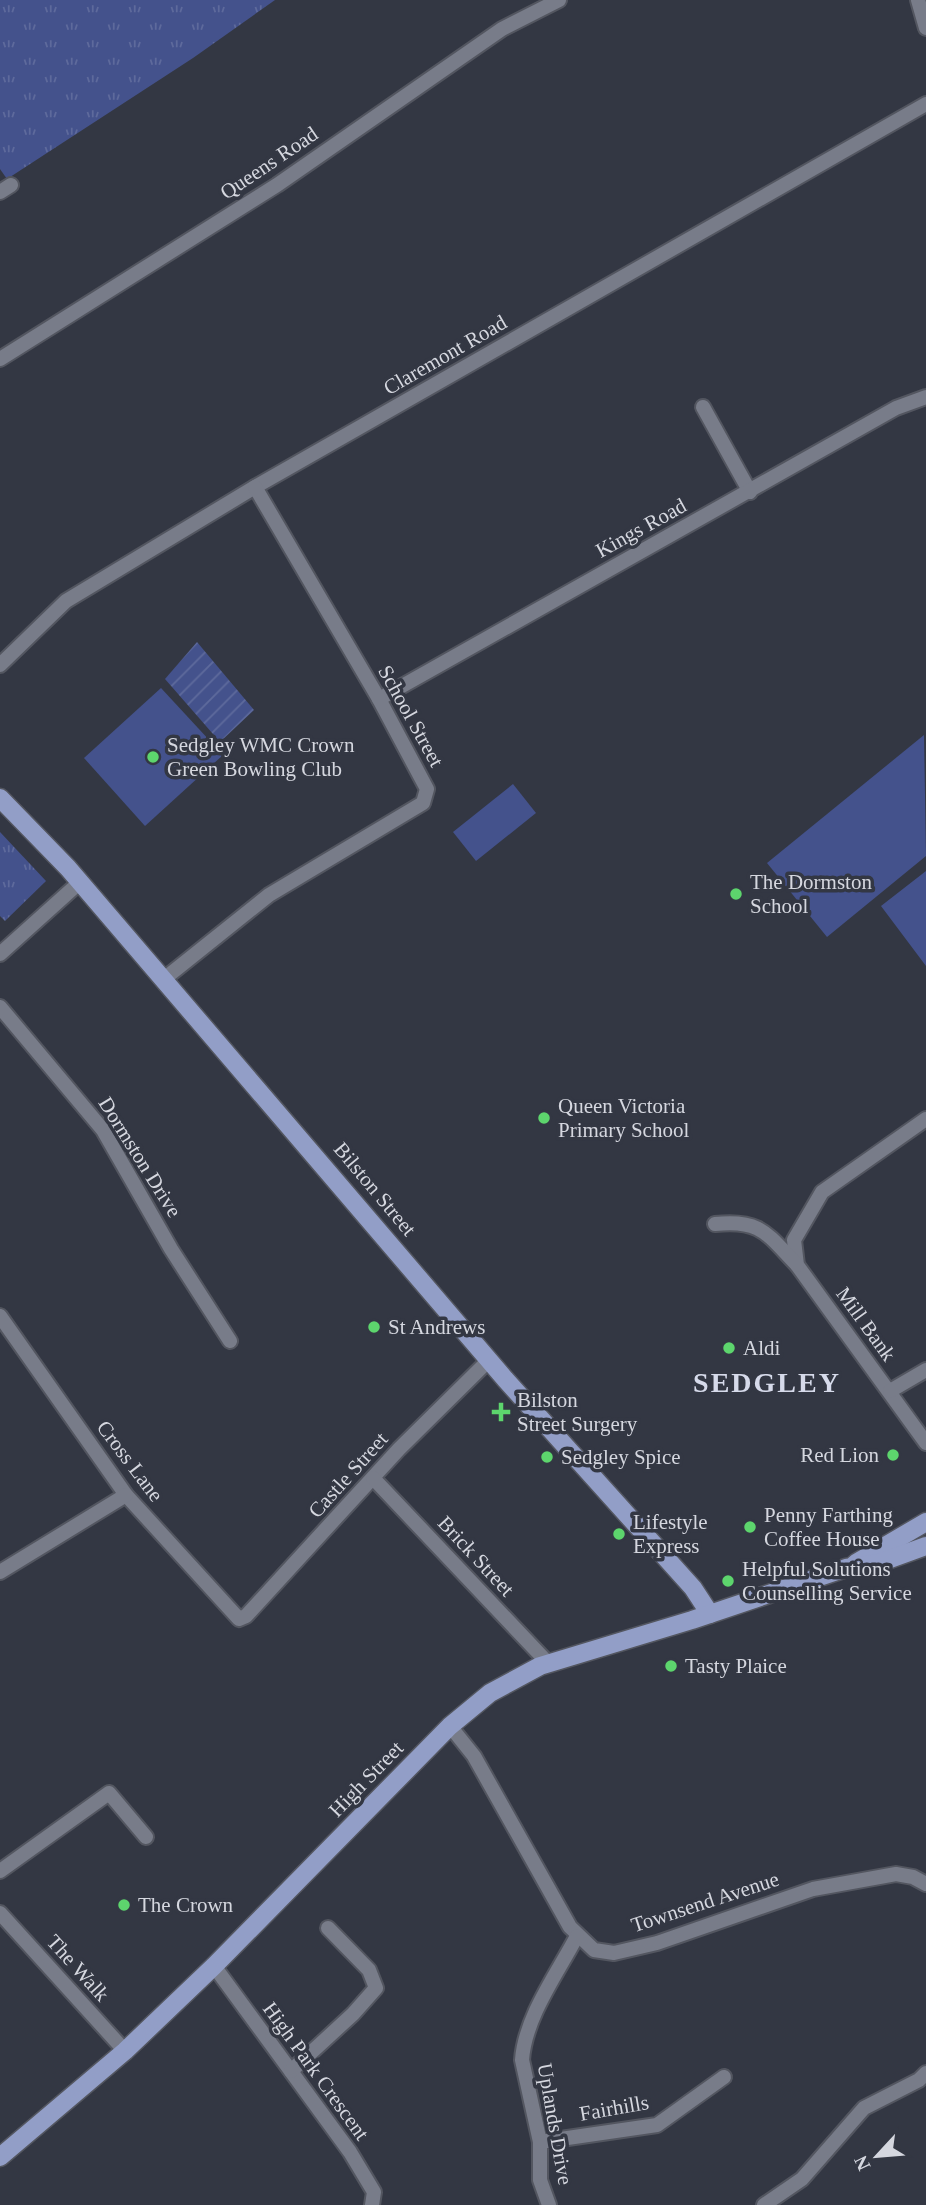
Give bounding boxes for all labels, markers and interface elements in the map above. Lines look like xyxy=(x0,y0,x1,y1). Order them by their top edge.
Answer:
street label: Queens Road xyxy=(216,121,323,204)
street label: Claremont Road xyxy=(379,310,511,400)
street label: Kings Road xyxy=(592,493,691,563)
street label: School Street xyxy=(373,661,449,771)
place label: Sedgley WMC Crown Green Bowling Club xyxy=(167,733,355,781)
marker: Sedgley WMC Crown Green Bowling Club xyxy=(145,749,161,765)
place label: The Dormston School xyxy=(750,870,872,918)
marker: The Dormston School xyxy=(728,886,744,902)
street label: Dormston Drive xyxy=(94,1093,186,1221)
place label: Queen Victoria Primary School xyxy=(558,1094,689,1142)
marker: Queen Victoria Primary School xyxy=(536,1110,552,1126)
street label: Bilston Street xyxy=(329,1137,421,1241)
street label: Mill Bank xyxy=(831,1282,901,1366)
place label: St Andrews xyxy=(388,1315,485,1339)
marker: St Andrews xyxy=(366,1319,382,1335)
place label: Aldi xyxy=(743,1336,781,1360)
marker: Aldi xyxy=(721,1340,737,1356)
district label: SEDGLEY xyxy=(693,1367,841,1398)
place label: Bilston Street Surgery xyxy=(517,1388,638,1436)
marker: Bilston Street Surgery xyxy=(491,1402,511,1422)
street label: Cross Lane xyxy=(92,1416,168,1506)
street label: Castle Street xyxy=(303,1427,393,1523)
place label: Red Lion xyxy=(800,1443,879,1467)
place label: Sedgley Spice xyxy=(561,1445,681,1469)
marker: Red Lion xyxy=(885,1447,901,1463)
marker: Sedgley Spice xyxy=(539,1449,555,1465)
place label: Penny Farthing Coffee House xyxy=(764,1503,893,1551)
place label: Lifestyle Express xyxy=(633,1510,708,1558)
street label: Brick Street xyxy=(433,1511,519,1601)
marker: Penny Farthing Coffee House xyxy=(742,1519,758,1535)
marker: Lifestyle Express xyxy=(611,1526,627,1542)
place label: Helpful Solutions Counselling Service xyxy=(742,1557,912,1605)
marker: Helpful Solutions Counselling Service xyxy=(720,1573,736,1589)
place label: Tasty Plaice xyxy=(685,1654,787,1678)
marker: Tasty Plaice xyxy=(663,1658,679,1674)
street label: High Street xyxy=(324,1736,408,1822)
street label: Townsend Avenue xyxy=(628,1867,782,1937)
place label: The Crown xyxy=(138,1893,234,1917)
marker: The Crown xyxy=(116,1897,132,1913)
street label: The Walk xyxy=(42,1930,114,2007)
street label: High Park Crescent xyxy=(258,1997,374,2145)
street label: Uplands Drive xyxy=(532,2061,578,2187)
street label: Fairhills xyxy=(577,2090,651,2126)
north arrow xyxy=(842,2121,912,2191)
text: N xyxy=(850,2152,875,2174)

